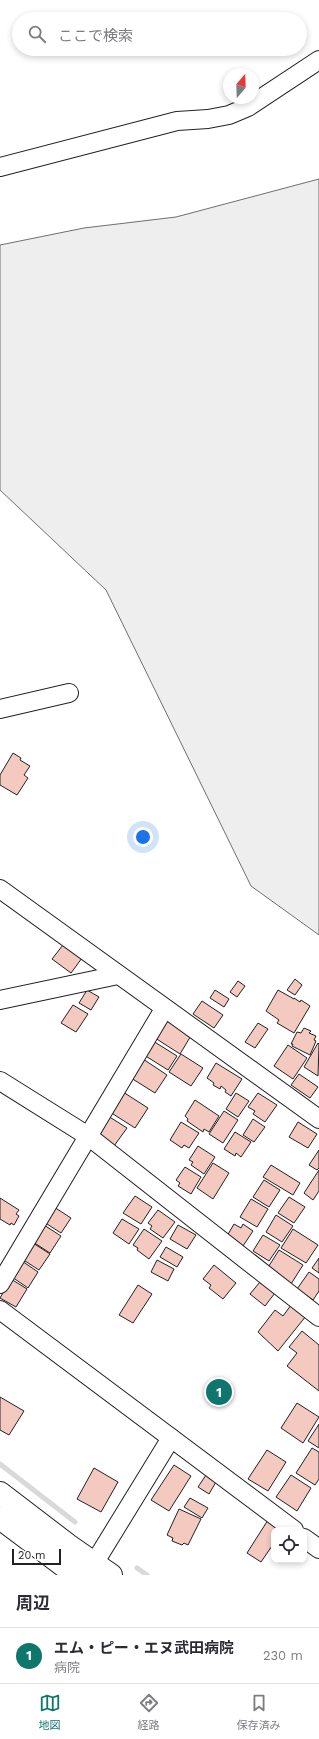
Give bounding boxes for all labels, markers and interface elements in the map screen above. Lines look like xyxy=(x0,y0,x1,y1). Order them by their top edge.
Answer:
search box xyxy=(12,12,307,56)
icon: search xyxy=(26,23,48,45)
text: ここで検索 xyxy=(58,27,133,45)
north arrow xyxy=(223,68,259,104)
your location xyxy=(133,827,153,847)
pin: 1 xyxy=(206,1377,232,1407)
map controls xyxy=(271,1527,307,1563)
button: locate xyxy=(271,1527,307,1563)
scale bar xyxy=(12,1547,61,1566)
text: 20 m xyxy=(18,1549,46,1562)
text: 周辺 xyxy=(16,1593,50,1613)
text: エム・ピー・エヌ武田病院 xyxy=(54,1639,234,1657)
text: 1 xyxy=(26,1648,32,1663)
text: 230 m xyxy=(263,1648,303,1663)
text: 病院 xyxy=(54,1660,80,1675)
tab: 地図 xyxy=(39,1692,61,1732)
tab: 経路 xyxy=(138,1692,160,1732)
tab: 保存済み xyxy=(237,1692,281,1732)

